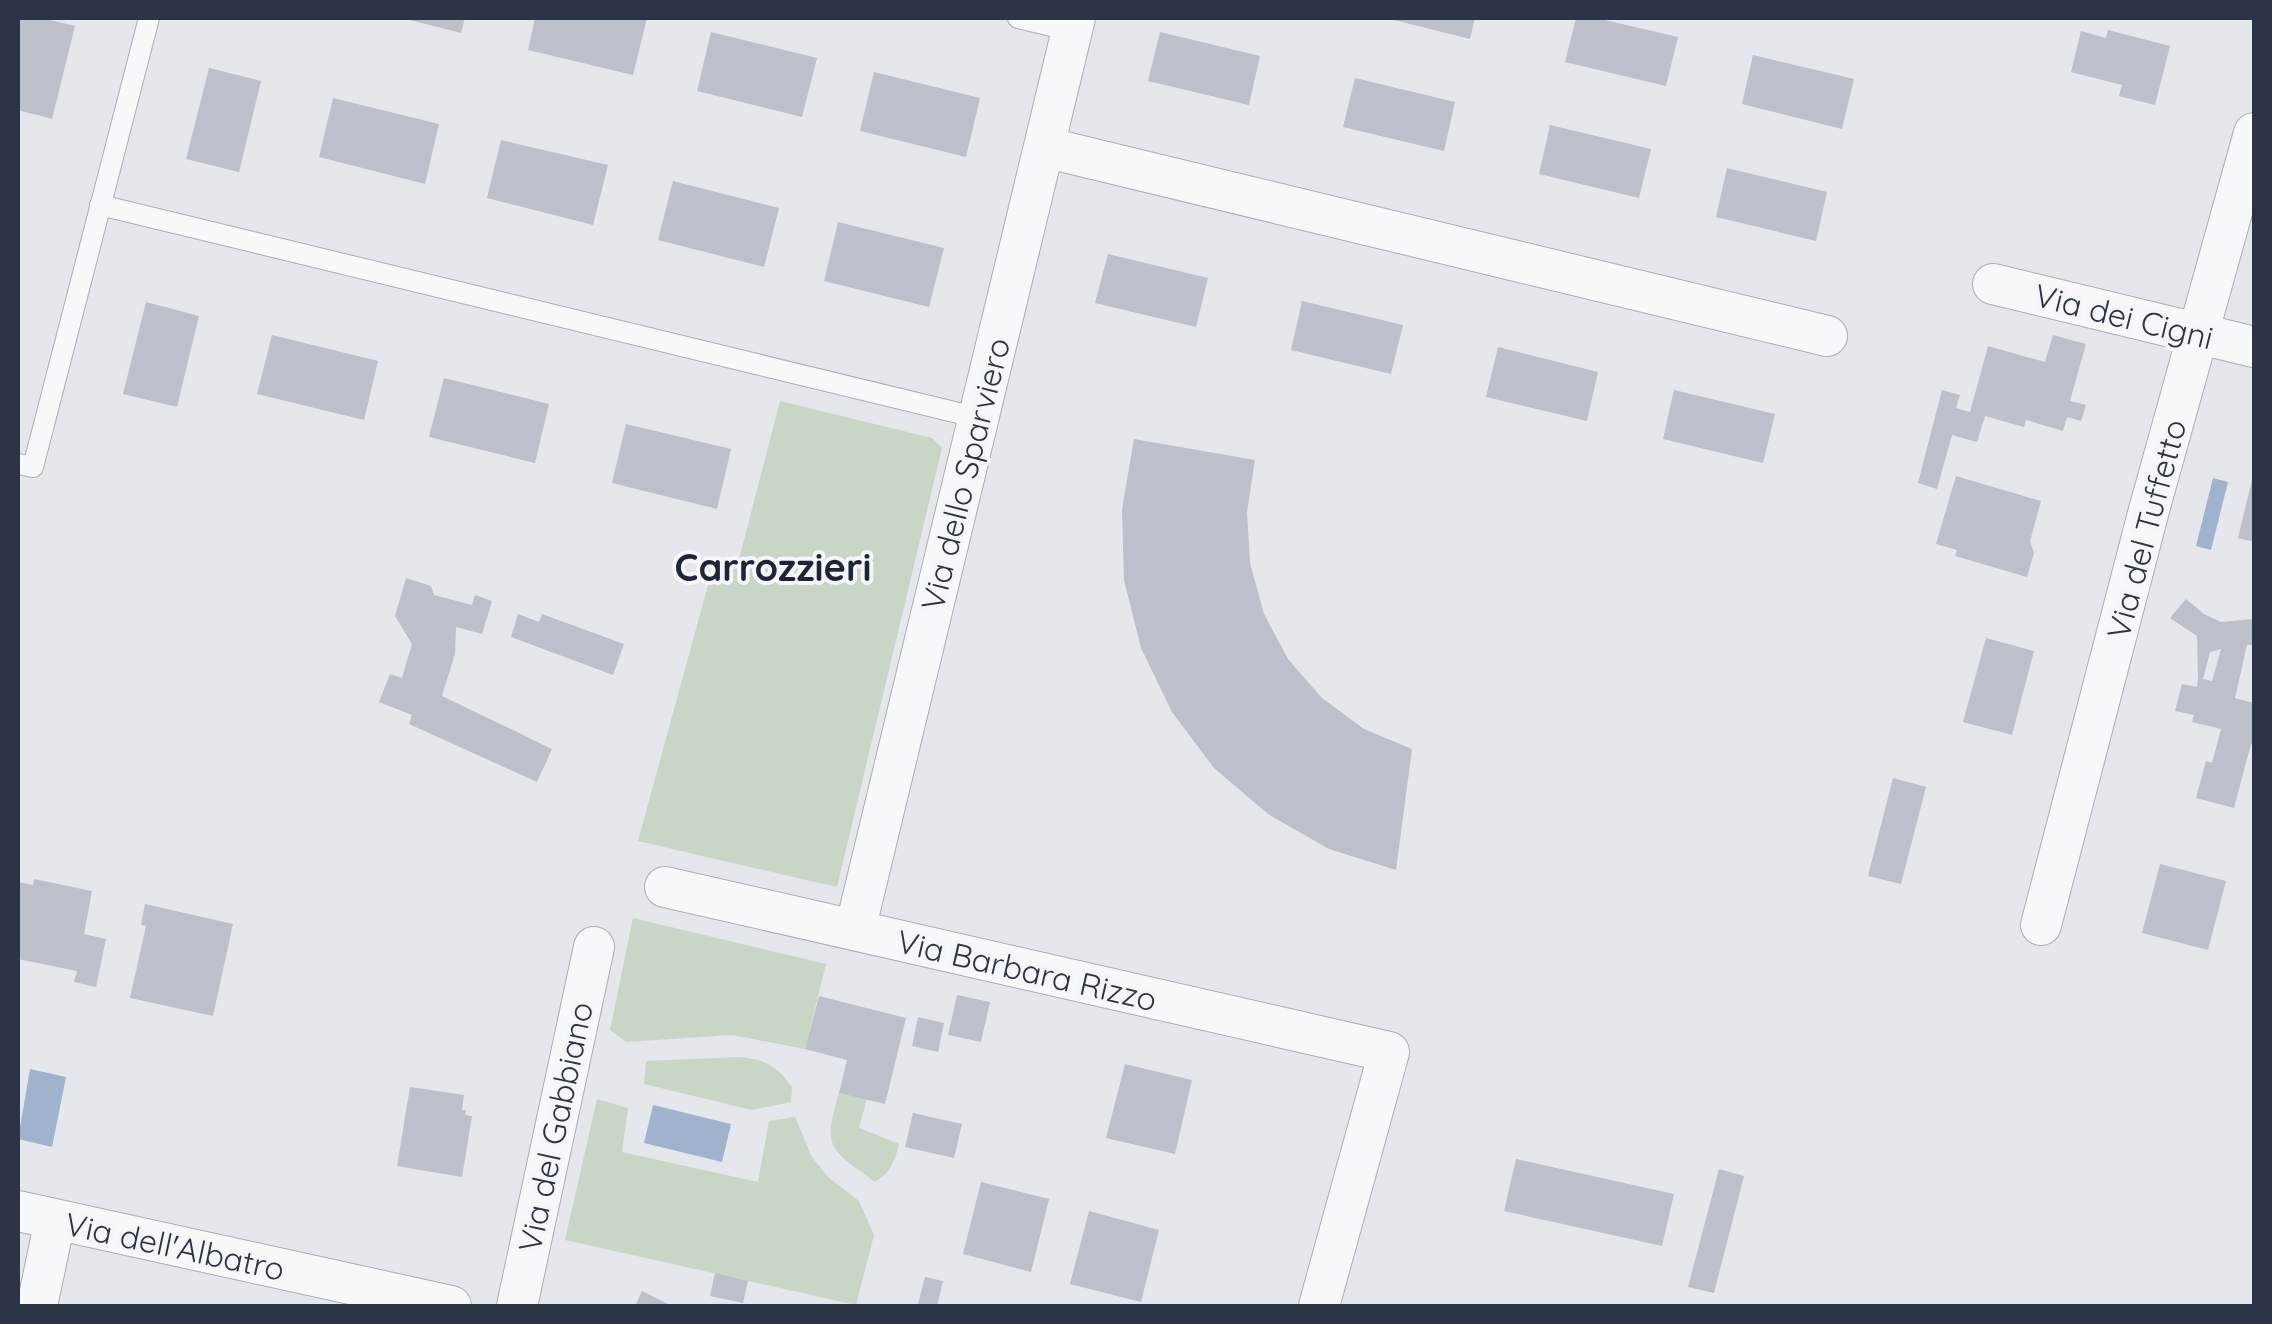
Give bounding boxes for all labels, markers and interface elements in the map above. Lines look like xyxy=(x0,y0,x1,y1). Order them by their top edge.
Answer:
street label: Via dei Cigni xyxy=(2031,275,2217,357)
street label: Via dello Sparviero xyxy=(912,333,1018,615)
street label: Via del Tuffetto xyxy=(2097,415,2195,643)
district label: Carrozzieri xyxy=(675,543,871,591)
street label: Via Barbara Rizzo xyxy=(893,921,1161,1019)
street label: Via del Gabbiano xyxy=(509,998,601,1256)
street label: Via dell'Albatro xyxy=(62,1203,288,1289)

